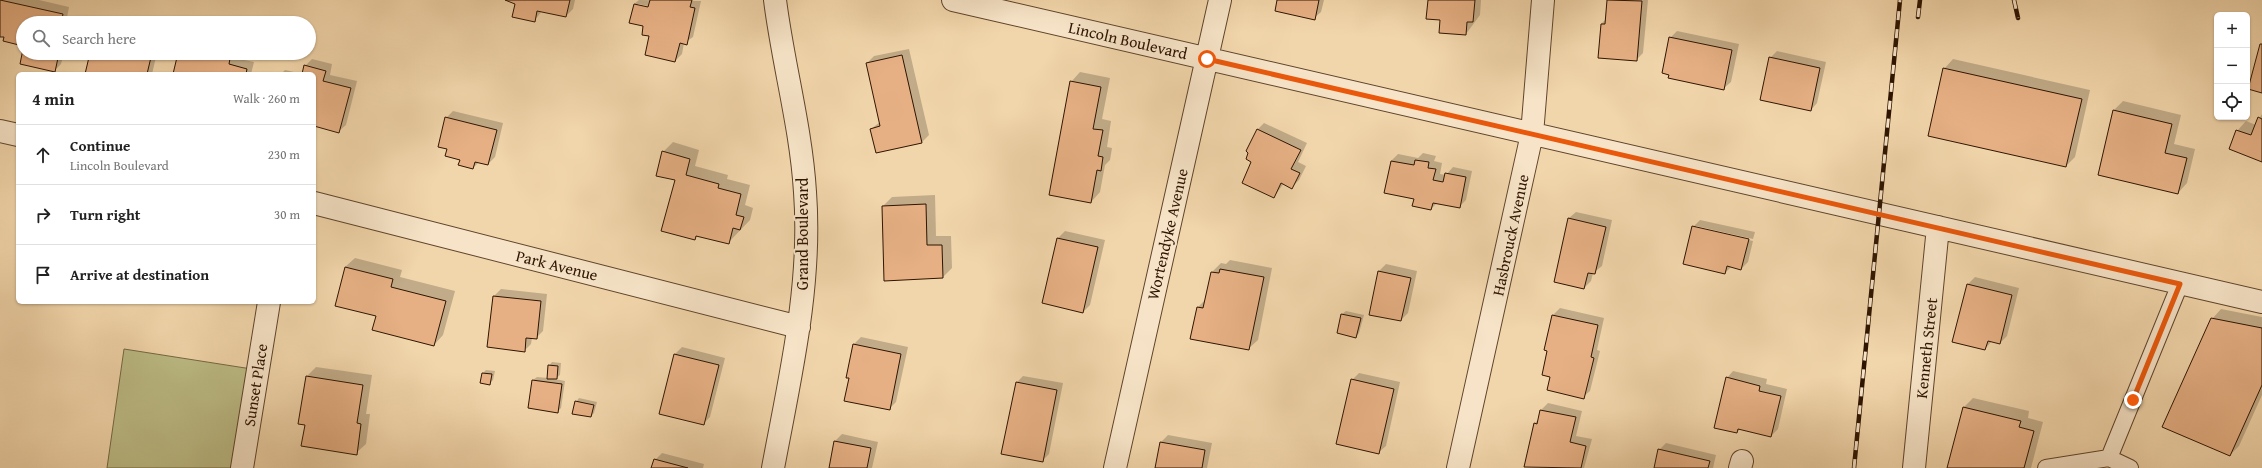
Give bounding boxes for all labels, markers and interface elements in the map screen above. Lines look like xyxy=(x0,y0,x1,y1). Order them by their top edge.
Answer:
map controls xyxy=(2214,12,2250,120)
button: + xyxy=(2214,12,2250,48)
street label: Lincoln Boulevard xyxy=(1066,15,1190,65)
search box xyxy=(16,16,316,60)
icon: search xyxy=(30,27,52,49)
text: Search here xyxy=(62,28,136,49)
button: − xyxy=(2214,48,2250,84)
route start xyxy=(1198,50,1216,68)
button: locate xyxy=(2214,84,2250,120)
text: 4 min xyxy=(32,86,74,111)
text: Walk · 260 m xyxy=(233,89,300,108)
text: Continue xyxy=(70,135,131,156)
icon: ahead xyxy=(32,144,54,166)
text: 230 m xyxy=(268,145,300,164)
text: Lincoln Boulevard xyxy=(70,156,169,175)
street label: Wortendyke Avenue xyxy=(1140,166,1194,302)
street label: Hasbrouck Avenue xyxy=(1485,172,1535,298)
street label: Grand Boulevard xyxy=(790,177,814,290)
icon: right xyxy=(32,204,54,226)
text: Turn right xyxy=(70,204,141,225)
text: 30 m xyxy=(274,205,300,224)
street label: Park Avenue xyxy=(514,243,600,287)
icon: arrive xyxy=(32,264,54,286)
text: Arrive at destination xyxy=(70,264,209,285)
street label: Kenneth Street xyxy=(1909,296,1943,400)
street label: Sunset Place xyxy=(237,342,273,428)
route end xyxy=(2124,391,2142,409)

